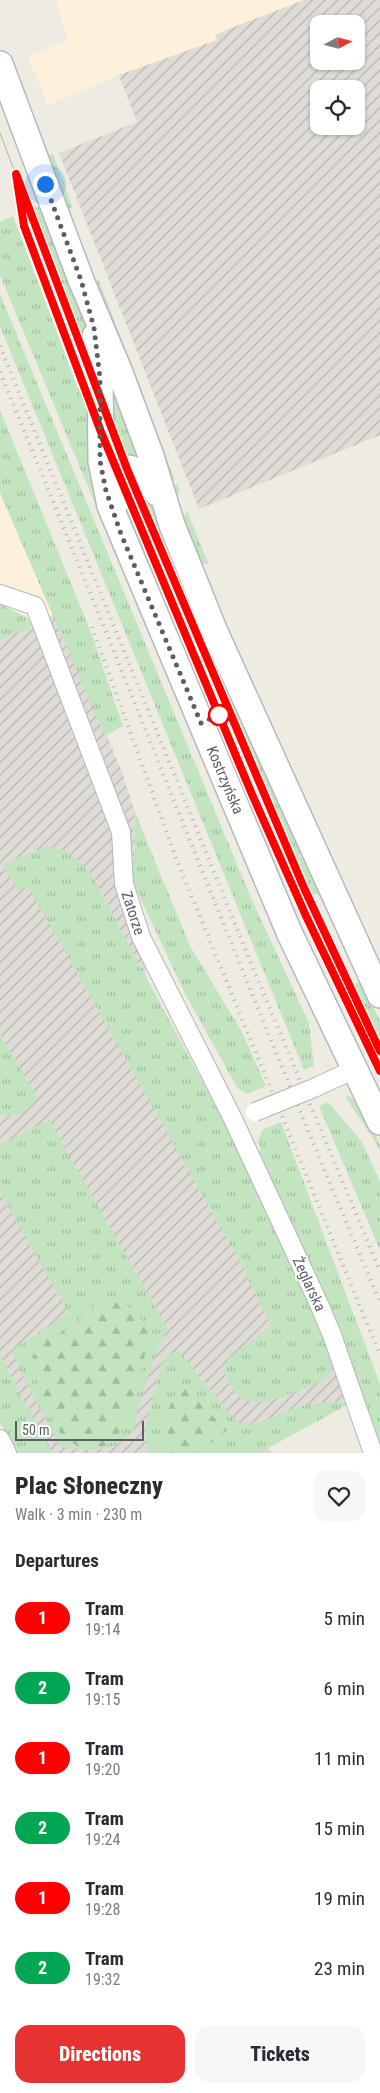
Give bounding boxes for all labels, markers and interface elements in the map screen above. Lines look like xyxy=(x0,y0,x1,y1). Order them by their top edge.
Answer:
north arrow xyxy=(310,15,365,70)
map controls xyxy=(310,15,365,135)
button: locate xyxy=(310,80,365,135)
your location xyxy=(33,172,58,197)
unlabelled marker xyxy=(208,704,230,726)
street label: Kostrzyńska xyxy=(203,743,247,817)
street label: Zatorze xyxy=(117,889,149,937)
street label: Żeglarska xyxy=(289,1254,329,1314)
scale bar xyxy=(15,1418,144,1441)
text: 50 m xyxy=(22,1422,50,1438)
button: heart xyxy=(313,1470,365,1522)
text: Plac Słoneczny xyxy=(15,1472,163,1500)
text: Walk · 3 min · 230 m xyxy=(15,1505,142,1524)
text: Departures xyxy=(15,1549,99,1572)
text: Tram xyxy=(85,1597,124,1620)
text: 1 xyxy=(38,1607,47,1628)
text: 5 min xyxy=(323,1607,365,1630)
text: 19:14 xyxy=(85,1620,120,1639)
text: Tram xyxy=(85,1667,124,1690)
text: 2 xyxy=(38,1677,47,1698)
text: 6 min xyxy=(323,1677,365,1700)
text: 19:15 xyxy=(85,1690,120,1709)
text: Tram xyxy=(85,1737,124,1760)
text: 1 xyxy=(38,1747,47,1768)
text: 11 min xyxy=(314,1747,365,1770)
text: 19:20 xyxy=(85,1760,120,1779)
text: Tram xyxy=(85,1807,124,1830)
text: 2 xyxy=(38,1817,47,1838)
text: 15 min xyxy=(314,1817,365,1840)
text: 19:24 xyxy=(85,1830,120,1849)
text: Tram xyxy=(85,1877,124,1900)
text: 1 xyxy=(38,1887,47,1908)
text: 19 min xyxy=(314,1887,365,1910)
text: 19:28 xyxy=(85,1900,120,1919)
text: Tram xyxy=(85,1947,124,1970)
text: 2 xyxy=(38,1957,47,1978)
text: 23 min xyxy=(314,1957,365,1980)
text: 19:32 xyxy=(85,1970,120,1989)
button: Directions xyxy=(15,2025,185,2083)
button: Tickets xyxy=(195,2025,365,2083)

